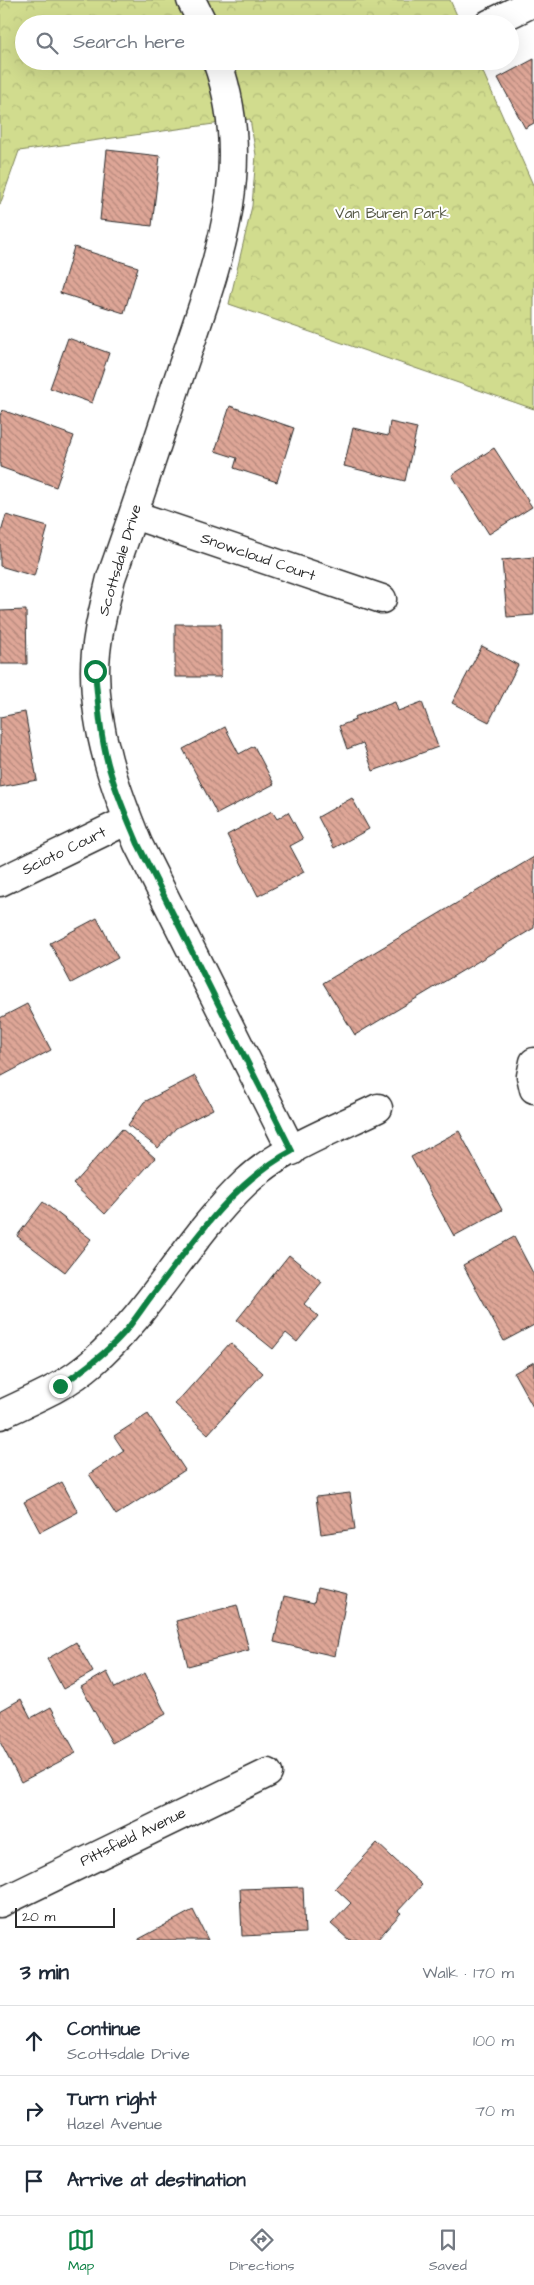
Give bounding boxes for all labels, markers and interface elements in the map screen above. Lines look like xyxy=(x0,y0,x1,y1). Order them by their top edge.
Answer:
search box xyxy=(15,15,519,70)
icon: search xyxy=(33,29,61,57)
text: Search here xyxy=(73,29,185,56)
park label: Van Buren Park xyxy=(335,203,449,224)
street label: Scottsdale Drive xyxy=(93,502,147,618)
street label: Snowcloud Court xyxy=(198,527,318,587)
route start xyxy=(84,660,107,683)
street label: Scioto Court xyxy=(18,822,110,880)
route end xyxy=(49,1375,72,1398)
street label: Pittsfield Avenue xyxy=(76,1802,190,1872)
scale bar xyxy=(15,1905,115,1928)
text: 20 m xyxy=(22,1907,55,1927)
text: 3 min xyxy=(20,1958,69,1987)
text: Walk · 170 m xyxy=(423,1962,514,1984)
text: Continue xyxy=(67,2016,141,2043)
icon: ahead xyxy=(20,2027,48,2055)
text: 100 m xyxy=(473,2030,514,2052)
text: Scottsdale Drive xyxy=(67,2043,190,2065)
text: Turn right xyxy=(67,2086,156,2113)
icon: right xyxy=(20,2097,48,2125)
text: 70 m xyxy=(475,2100,514,2122)
text: Hazel Avenue xyxy=(67,2113,162,2135)
icon: arrive xyxy=(20,2167,48,2195)
text: Arrive at destination xyxy=(67,2167,246,2194)
tab: Map xyxy=(67,2226,95,2276)
tab: Directions xyxy=(229,2226,294,2276)
tab: Saved xyxy=(429,2226,467,2276)

